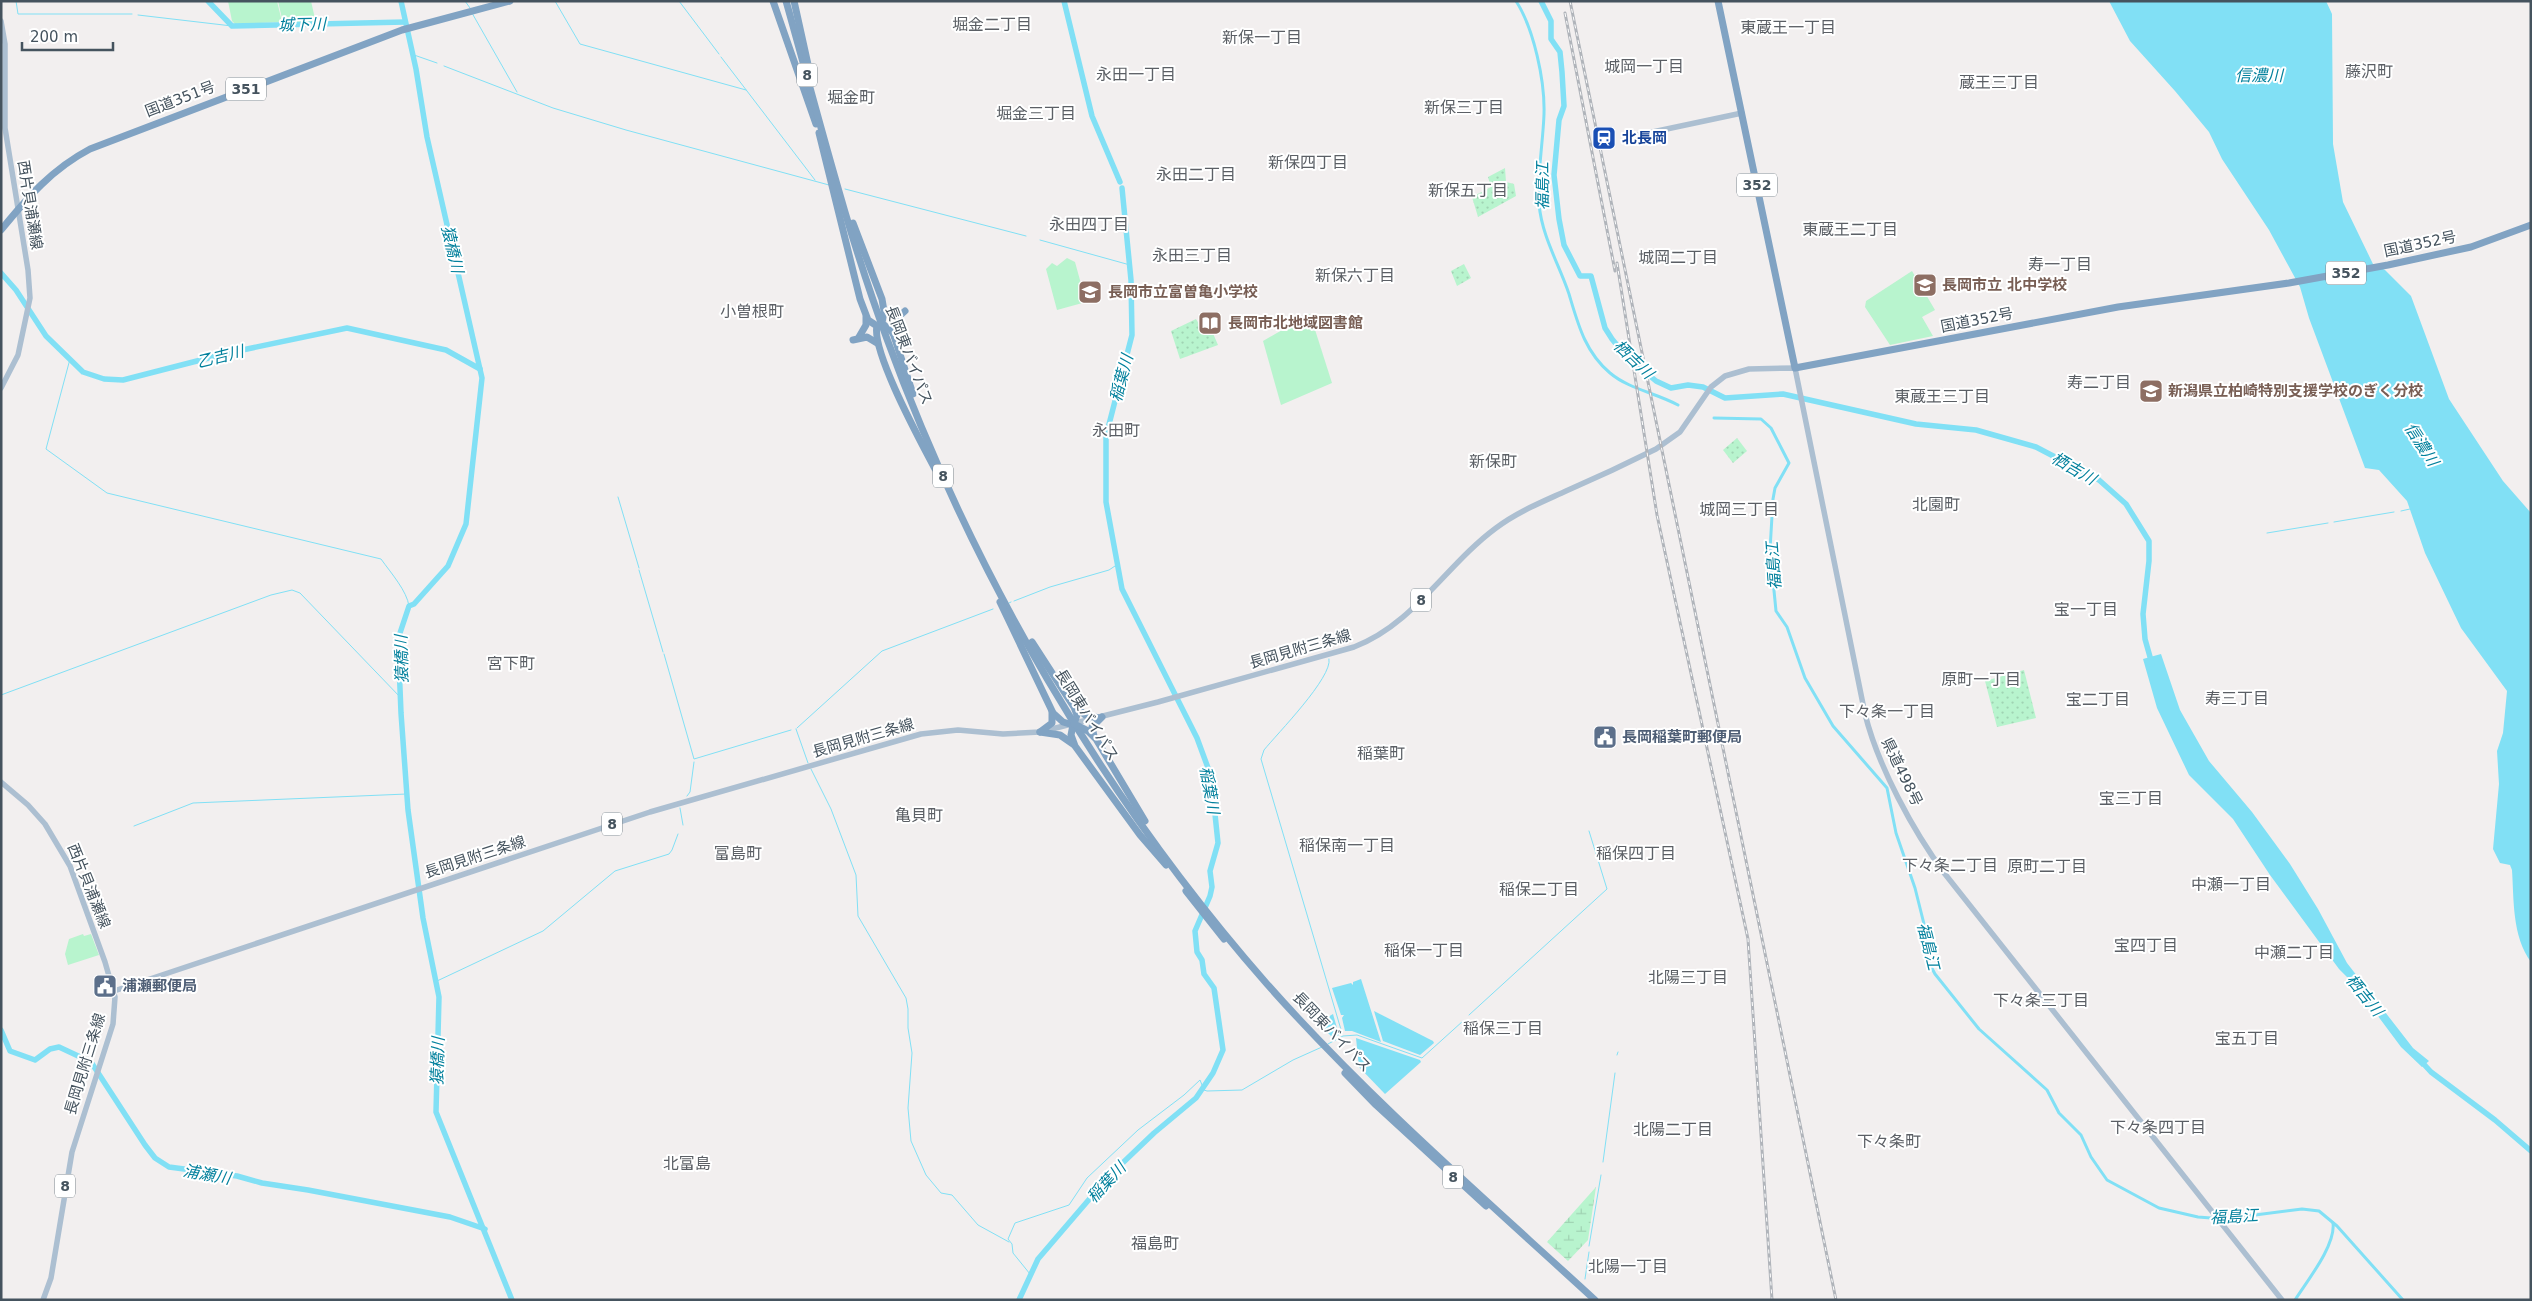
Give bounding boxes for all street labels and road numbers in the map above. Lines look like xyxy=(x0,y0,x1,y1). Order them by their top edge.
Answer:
road number: 8 xyxy=(797,64,817,86)
street label: 国道351号 xyxy=(142,77,218,121)
road number: 351 xyxy=(226,78,266,100)
street label: 西片貝浦瀬線 xyxy=(14,159,46,251)
road number: 352 xyxy=(1737,174,1777,196)
street label: 国道352号 xyxy=(2382,228,2458,260)
road number: 352 xyxy=(2326,262,2366,284)
street label: 長岡東バイパス xyxy=(882,303,936,407)
street label: 国道352号 xyxy=(1939,304,2015,336)
road number: 8 xyxy=(933,464,953,488)
road number: 8 xyxy=(1411,588,1431,612)
street label: 長岡見附三条線 xyxy=(1247,626,1353,672)
street label: 長岡東バイパス xyxy=(1052,666,1122,764)
street label: 長岡見附三条線 xyxy=(810,715,916,761)
street label: 県道498号 xyxy=(1878,735,1926,809)
road number: 8 xyxy=(602,812,622,836)
street label: 長岡見附三条線 xyxy=(422,832,528,882)
street label: 西片貝浦瀬線 xyxy=(64,841,114,931)
street label: 長岡東バイパス xyxy=(1289,988,1375,1076)
street label: 長岡見附三条線 xyxy=(61,1011,109,1117)
road number: 8 xyxy=(1443,1166,1463,1188)
road number: 8 xyxy=(55,1174,75,1198)

